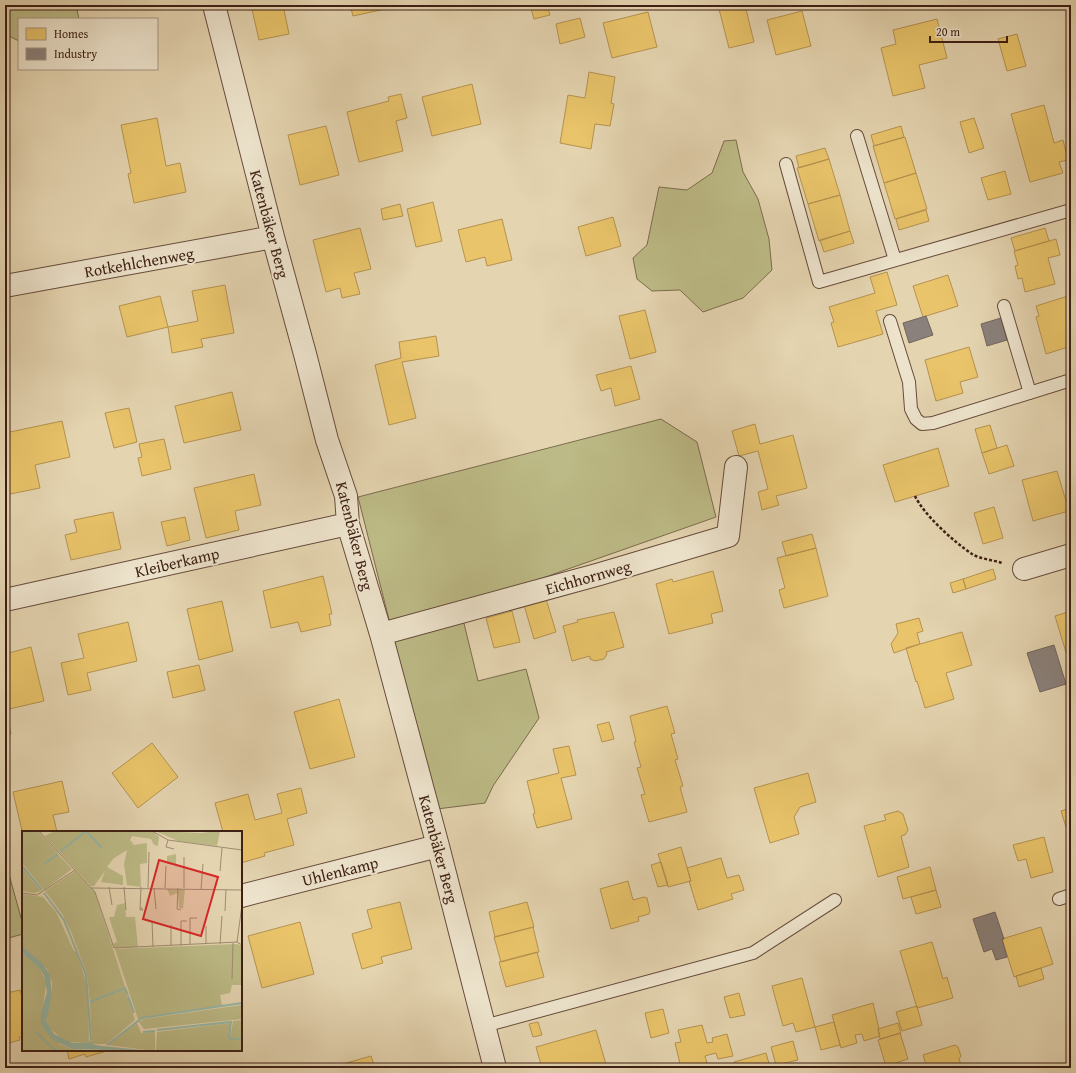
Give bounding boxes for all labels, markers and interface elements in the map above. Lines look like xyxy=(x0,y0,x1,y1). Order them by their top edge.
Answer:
legend xyxy=(18,18,158,70)
scale bar xyxy=(930,18,1007,44)
text: 20 m xyxy=(936,23,960,40)
text: Homes xyxy=(54,25,89,42)
text: Industry xyxy=(54,45,97,62)
street label: Katenbäker Berg xyxy=(244,167,296,281)
street label: Rotkehlchenweg xyxy=(82,241,196,283)
street label: Katenbäker Berg xyxy=(330,479,380,593)
street label: Kleiberkamp xyxy=(133,541,222,583)
street label: Eichhornweg xyxy=(543,553,633,601)
street label: Katenbäker Berg xyxy=(413,792,465,906)
inset map xyxy=(22,831,242,1051)
street label: Uhlenkamp xyxy=(299,850,381,892)

